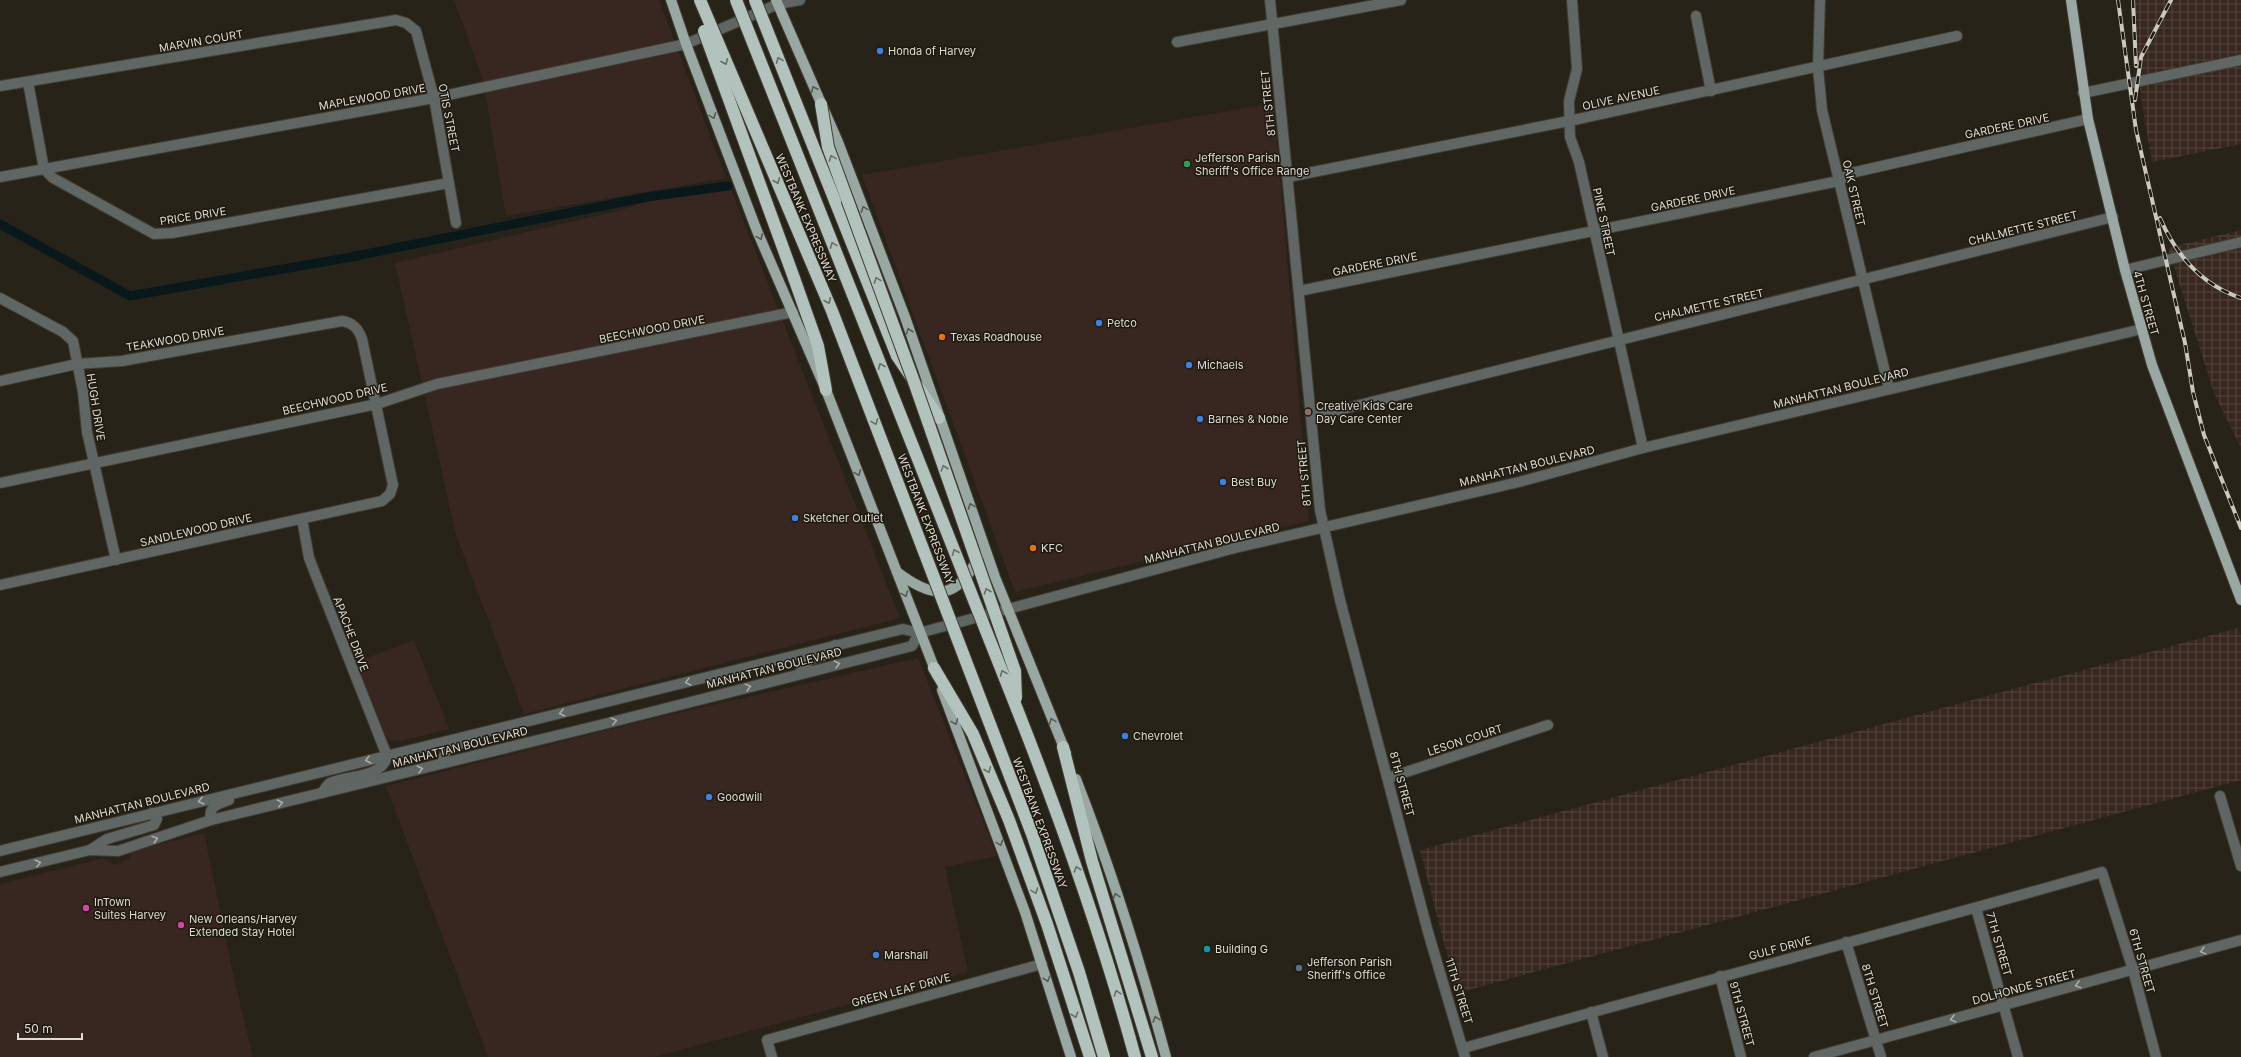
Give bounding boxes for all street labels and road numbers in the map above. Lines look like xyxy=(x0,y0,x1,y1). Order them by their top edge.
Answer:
street label: MARVIN COURT xyxy=(158,27,244,55)
street label: 8TH STREET xyxy=(1258,69,1278,137)
street label: MAPLEWOOD DRIVE xyxy=(317,81,427,113)
street label: OTIS STREET xyxy=(435,82,463,154)
street label: OLIVE AVENUE xyxy=(1581,83,1661,113)
street label: GARDERE DRIVE xyxy=(1963,110,2051,142)
street label: WESTBANK EXPRESSWAY xyxy=(772,151,840,285)
street label: OAK STREET xyxy=(1840,158,1868,228)
street label: GARDERE DRIVE xyxy=(1649,183,1737,215)
street label: PINE STREET xyxy=(1590,187,1618,257)
street label: PRICE DRIVE xyxy=(159,204,227,228)
street label: CHALMETTE STREET xyxy=(1967,208,2079,248)
street label: GARDERE DRIVE xyxy=(1331,249,1419,279)
street label: 4TH STREET xyxy=(2130,269,2162,337)
street label: CHALMETTE STREET xyxy=(1653,286,1765,324)
street label: BEECHWOOD DRIVE xyxy=(598,312,706,346)
street label: TEAKWOOD DRIVE xyxy=(125,323,225,355)
street label: MANHATTAN BOULEVARD xyxy=(1772,364,1910,412)
street label: HUGH DRIVE xyxy=(84,372,108,442)
street label: BEECHWOOD DRIVE xyxy=(281,380,389,418)
street label: 8TH STREET xyxy=(1294,439,1314,507)
street label: MANHATTAN BOULEVARD xyxy=(1458,442,1596,490)
street label: WESTBANK EXPRESSWAY xyxy=(895,452,958,587)
street label: SANDLEWOOD DRIVE xyxy=(139,510,253,550)
street label: MANHATTAN BOULEVARD xyxy=(1143,519,1281,567)
street label: APACHE DRIVE xyxy=(330,595,372,673)
street label: MANHATTAN BOULEVARD xyxy=(705,644,843,692)
street label: LESON COURT xyxy=(1426,721,1504,759)
street label: MANHATTAN BOULEVARD xyxy=(391,723,529,771)
street label: 8TH STREET xyxy=(1387,750,1417,818)
street label: WESTBANK EXPRESSWAY xyxy=(1010,755,1070,891)
street label: MANHATTAN BOULEVARD xyxy=(73,779,211,827)
street label: 7TH STREET xyxy=(1983,910,2015,978)
street label: 6TH STREET xyxy=(2126,927,2158,995)
street label: GULF DRIVE xyxy=(1747,933,1813,963)
street label: 11TH STREET xyxy=(1442,956,1476,1026)
street label: 8TH STREET xyxy=(1859,962,1891,1030)
street label: DOLHONDE STREET xyxy=(1971,966,2077,1008)
street label: GREEN LEAF DRIVE xyxy=(850,970,952,1010)
street label: 9TH STREET xyxy=(1727,980,1757,1048)

